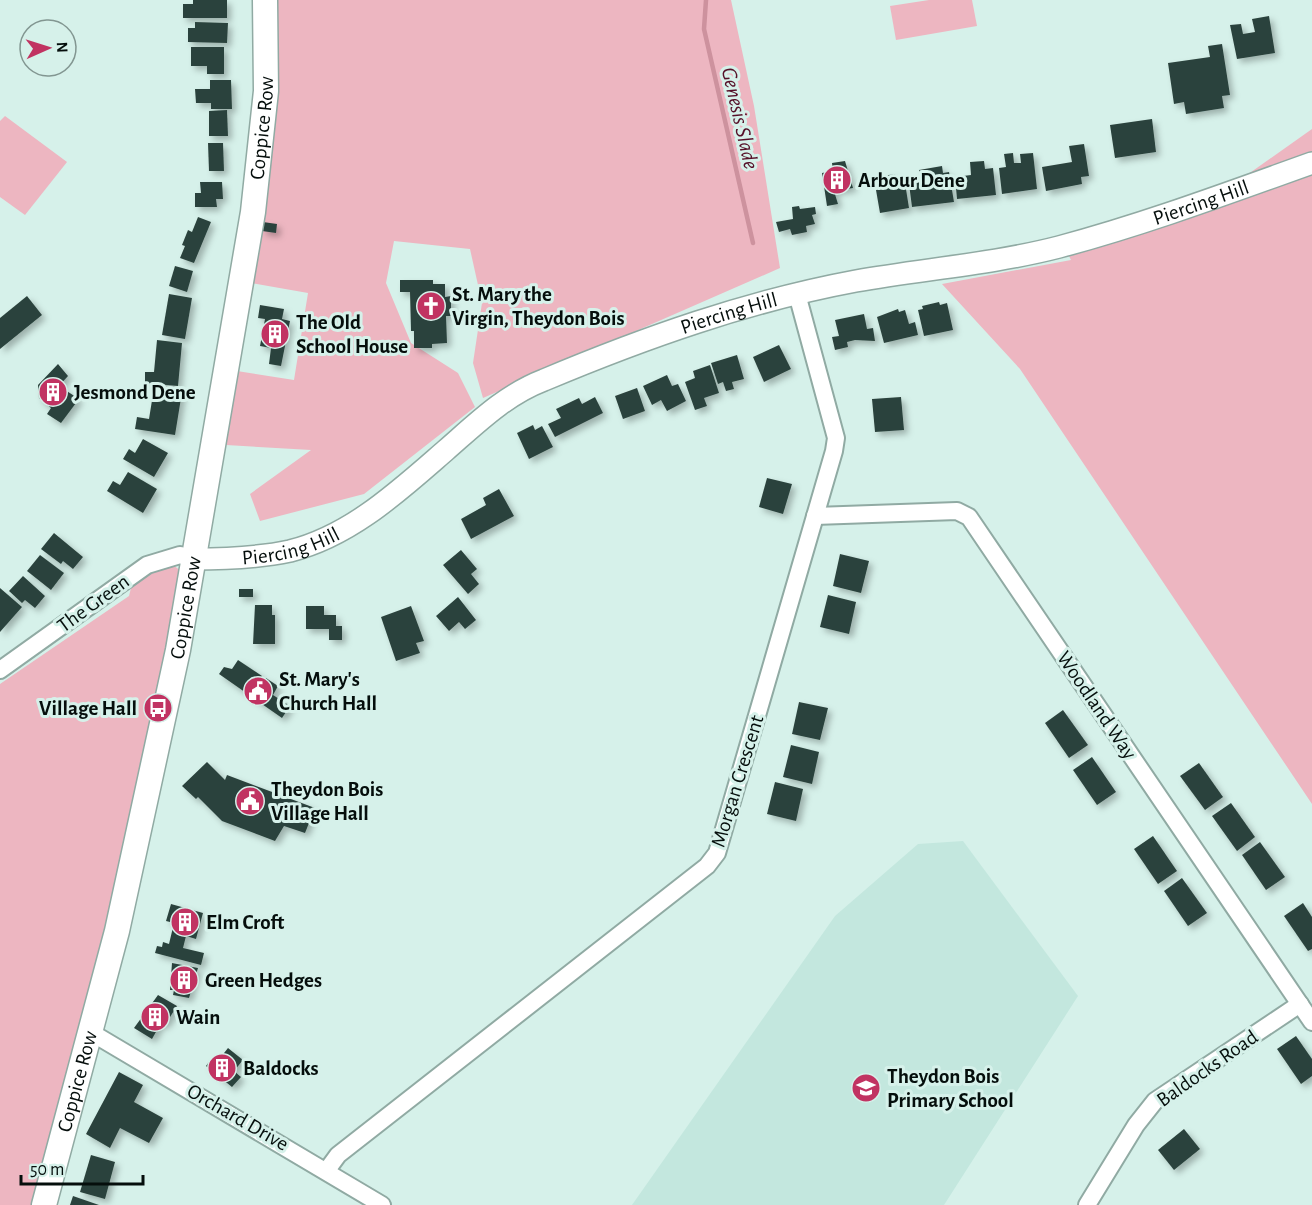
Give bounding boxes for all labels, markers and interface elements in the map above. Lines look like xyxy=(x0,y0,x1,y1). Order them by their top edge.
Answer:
north arrow xyxy=(18,18,78,78)
text: N xyxy=(54,41,70,53)
water label: Genesis Slade xyxy=(718,65,762,171)
street label: Coppice Row xyxy=(247,76,277,181)
building icon: Arbour Dene xyxy=(821,164,853,196)
place label: Arbour Dene xyxy=(858,170,965,191)
street label: Piercing Hill xyxy=(1150,177,1252,229)
place label: St. Mary the Virgin, Theydon Bois xyxy=(452,284,625,329)
street label: Piercing Hill xyxy=(678,289,780,338)
church icon: St. Mary the Virgin, Theydon Bois xyxy=(415,290,447,322)
place label: The Old School House xyxy=(296,312,408,357)
building icon: The Old School House xyxy=(259,318,291,350)
building icon: Jesmond Dene xyxy=(37,376,69,408)
place label: Jesmond Dene xyxy=(74,382,196,403)
street label: Piercing Hill xyxy=(241,523,343,569)
street label: Coppice Row xyxy=(166,555,205,661)
street label: The Green xyxy=(53,570,133,636)
street label: Woodland Way xyxy=(1053,648,1140,763)
place label: St. Mary's Church Hall xyxy=(279,669,377,714)
public building icon: St. Mary's Church Hall xyxy=(242,675,274,707)
bus stop icon: Village Hall xyxy=(142,692,174,724)
place label: Village Hall xyxy=(39,698,137,719)
street label: Morgan Crescent xyxy=(707,712,768,850)
place label: Theydon Bois Village Hall xyxy=(271,779,383,824)
public building icon: Theydon Bois Village Hall xyxy=(234,785,266,817)
building icon: Elm Croft xyxy=(169,906,201,938)
place label: Elm Croft xyxy=(206,912,284,933)
building icon: Green Hedges xyxy=(168,964,200,996)
place label: Green Hedges xyxy=(205,970,322,991)
building icon: Wain xyxy=(139,1001,171,1033)
place label: Wain xyxy=(176,1007,220,1028)
street label: Baldocks Road xyxy=(1153,1026,1262,1111)
street label: Coppice Row xyxy=(54,1029,101,1134)
building icon: Baldocks xyxy=(206,1052,238,1084)
place label: Baldocks xyxy=(243,1058,319,1079)
place label: Theydon Bois Primary School xyxy=(887,1066,1014,1111)
school or university icon: Theydon Bois Primary School xyxy=(850,1072,882,1104)
street label: Orchard Drive xyxy=(183,1080,292,1155)
scale bar xyxy=(21,1148,142,1186)
text: 50 m xyxy=(30,1161,64,1179)

